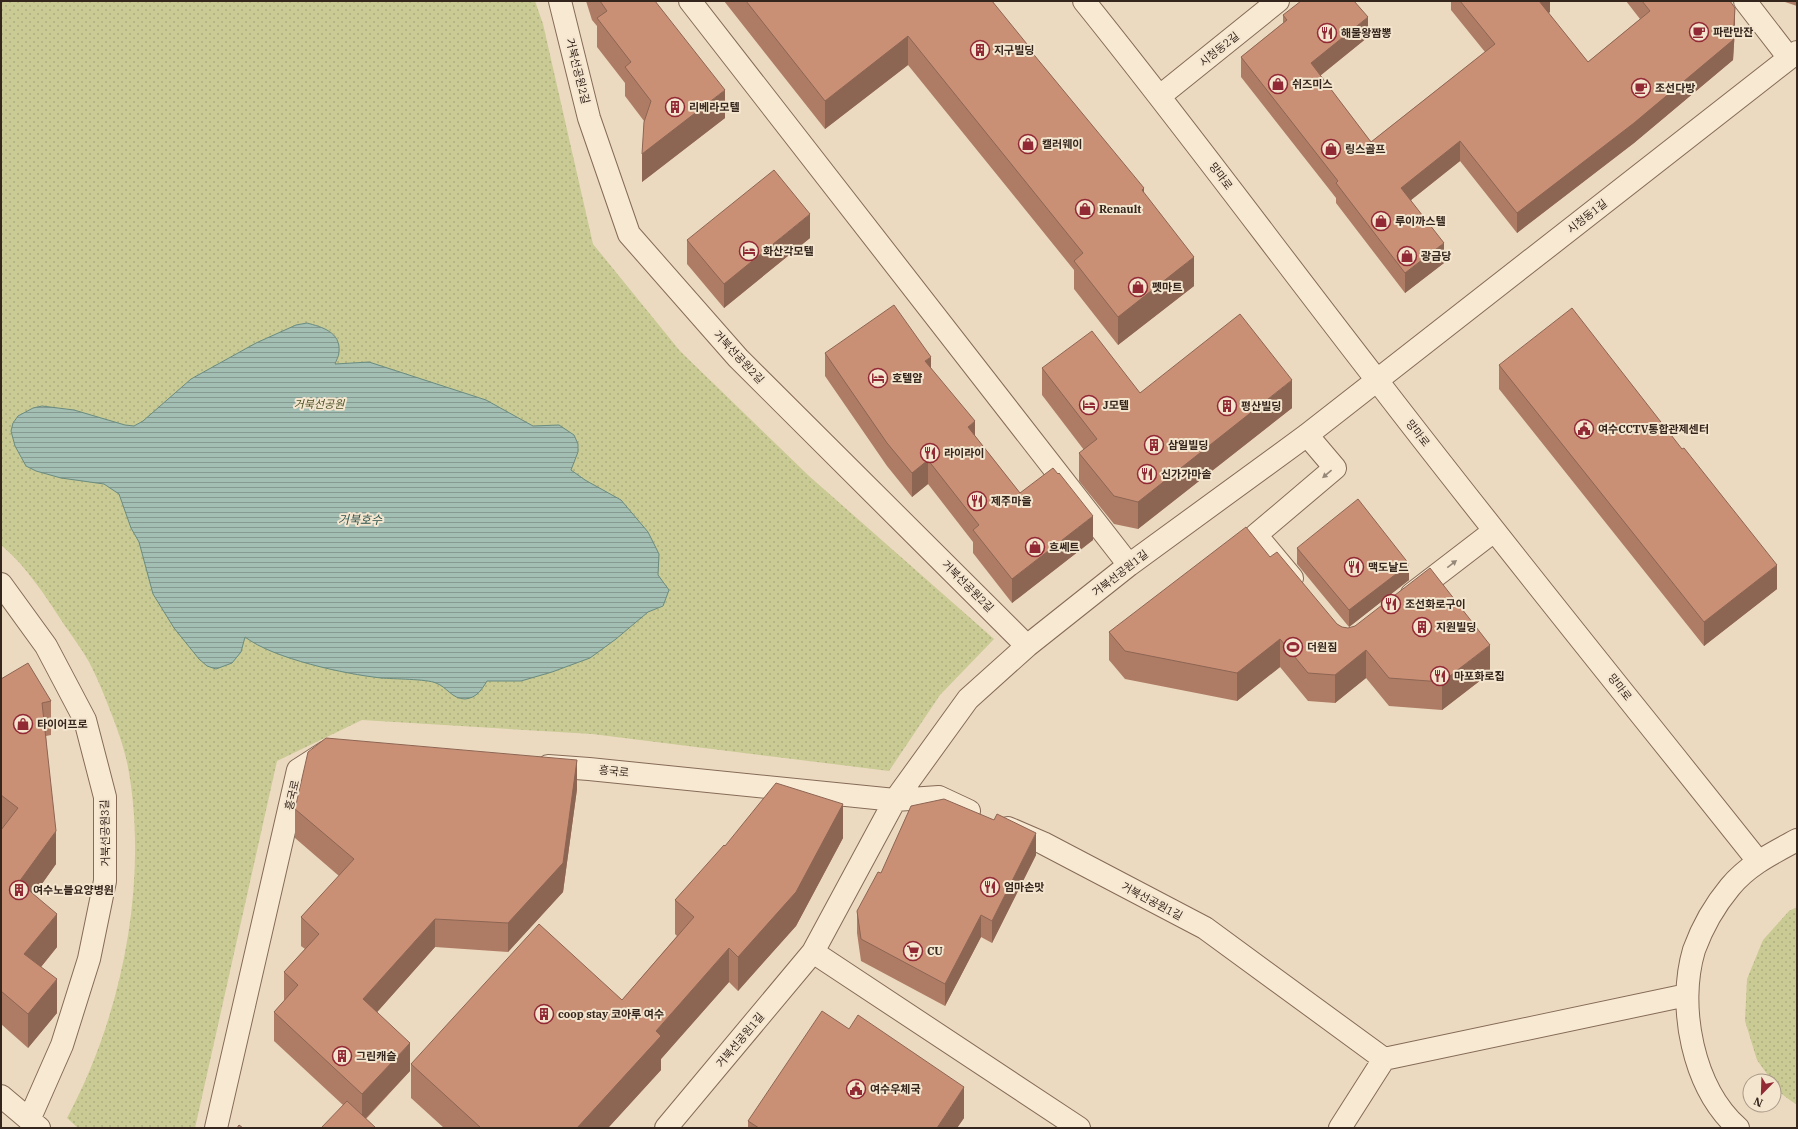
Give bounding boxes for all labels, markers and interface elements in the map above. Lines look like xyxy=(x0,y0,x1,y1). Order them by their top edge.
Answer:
cafe icon: 파란만잔 xyxy=(1688,21,1710,43)
restaurant icon: 해물왕짬뽕 xyxy=(1316,22,1338,44)
place label: 파란만잔 xyxy=(1713,25,1753,39)
place label: 해물왕짬뽕 xyxy=(1341,26,1392,40)
street label: 시청동2길 xyxy=(1196,29,1242,69)
street label: 거북선공원2길 xyxy=(563,37,593,105)
building icon: 지구빌딩 xyxy=(969,39,991,61)
place label: 지구빌딩 xyxy=(994,43,1034,57)
shop icon: 쉬즈미스 xyxy=(1267,73,1289,95)
place label: 쉬즈미스 xyxy=(1292,77,1332,91)
cafe icon: 조선다방 xyxy=(1630,77,1652,99)
place label: 조선다방 xyxy=(1655,81,1695,95)
building icon: 리베라모텔 xyxy=(664,96,686,118)
place label: 리베라모텔 xyxy=(689,100,740,114)
shop icon: 캘러웨이 xyxy=(1017,133,1039,155)
place label: 캘러웨이 xyxy=(1042,137,1082,151)
shop icon: 링스골프 xyxy=(1320,138,1342,160)
place label: 링스골프 xyxy=(1345,142,1385,156)
street label: 망마로 xyxy=(1206,160,1236,192)
street label: 시청동1길 xyxy=(1564,196,1610,236)
shop icon: Renault xyxy=(1074,198,1096,220)
place label: Renault xyxy=(1099,202,1141,216)
shop icon: 루이까스텔 xyxy=(1370,210,1392,232)
place label: 루이까스텔 xyxy=(1395,214,1446,228)
hotel icon: 화산각모텔 xyxy=(738,240,760,262)
place label: 화산각모텔 xyxy=(763,244,814,258)
shop icon: 광금당 xyxy=(1396,245,1418,267)
place label: 광금당 xyxy=(1421,249,1451,263)
shop icon: 펫마트 xyxy=(1127,276,1149,298)
place label: 펫마트 xyxy=(1152,280,1182,294)
street label: 거북선공원2길 xyxy=(711,328,767,386)
hotel icon: 호텔얌 xyxy=(867,367,889,389)
place label: 호텔얌 xyxy=(892,371,922,385)
hotel icon: J모텔 xyxy=(1078,394,1100,416)
building icon: 평산빌딩 xyxy=(1216,395,1238,417)
park label: 거북선공원 xyxy=(294,397,345,411)
place label: J모텔 xyxy=(1103,398,1129,412)
place label: 평산빌딩 xyxy=(1241,399,1281,413)
street label: 망마로 xyxy=(1403,417,1433,449)
public building icon: 여수CCTV통합관제센터 xyxy=(1573,418,1595,440)
place label: 여수CCTV통합관제센터 xyxy=(1598,422,1709,436)
building icon: 삼일빌딩 xyxy=(1143,434,1165,456)
place label: 삼일빌딩 xyxy=(1168,438,1208,452)
restaurant icon: 라이라이 xyxy=(919,442,941,464)
place label: 라이라이 xyxy=(944,446,984,460)
restaurant icon: 신가가마솥 xyxy=(1136,463,1158,485)
place label: 신가가마솥 xyxy=(1161,467,1212,481)
one-way arrow xyxy=(1322,470,1332,479)
restaurant icon: 제주마을 xyxy=(966,490,988,512)
place label: 제주마을 xyxy=(991,494,1031,508)
water label: 거북호수 xyxy=(338,512,383,527)
shop icon: 흐쎄트 xyxy=(1024,536,1046,558)
place label: 흐쎄트 xyxy=(1049,540,1079,554)
street label: 거북선공원1길 xyxy=(1089,547,1151,599)
restaurant icon: 맥도날드 xyxy=(1343,556,1365,578)
street label: 거북선공원2길 xyxy=(939,557,997,615)
one-way arrow xyxy=(1446,559,1457,568)
place label: 맥도날드 xyxy=(1368,560,1408,574)
restaurant icon: 조선화로구이 xyxy=(1380,593,1402,615)
place label: 조선화로구이 xyxy=(1405,597,1466,611)
building icon: 지원빌딩 xyxy=(1411,616,1433,638)
place label: 지원빌딩 xyxy=(1436,620,1476,634)
sports icon: 더원짐 xyxy=(1282,636,1304,658)
place label: 더원짐 xyxy=(1307,640,1337,654)
restaurant icon: 마포화로집 xyxy=(1429,665,1451,687)
place label: 마포화로집 xyxy=(1454,669,1505,683)
street label: 망마로 xyxy=(1605,671,1635,703)
shop icon: 타이어프로 xyxy=(12,713,34,735)
place label: 타이어프로 xyxy=(37,717,88,731)
street label: 흥국로 xyxy=(598,762,630,780)
street label: 흥국로 xyxy=(282,779,302,811)
street label: 거북선공원3길 xyxy=(97,799,113,867)
restaurant icon: 엄마손맛 xyxy=(979,876,1001,898)
building icon: 여수노블요양병원 xyxy=(8,879,30,901)
street label: 거북선공원1길 xyxy=(1119,879,1185,923)
place label: 엄마손맛 xyxy=(1004,880,1044,894)
place label: 여수노블요양병원 xyxy=(33,883,114,897)
supermarket icon: CU xyxy=(902,940,924,962)
place label: CU xyxy=(927,944,943,958)
building icon: coop stay 코아루 여수 xyxy=(533,1003,555,1025)
place label: coop stay 코아루 여수 xyxy=(558,1007,664,1021)
street label: 거북선공원1길 xyxy=(713,1010,767,1070)
building icon: 그린캐슬 xyxy=(331,1045,353,1067)
place label: 그린캐슬 xyxy=(356,1049,396,1063)
north arrow xyxy=(1742,1073,1782,1113)
public building icon: 여수우체국 xyxy=(845,1078,867,1100)
place label: 여수우체국 xyxy=(870,1082,921,1096)
text: N xyxy=(1751,1094,1765,1110)

